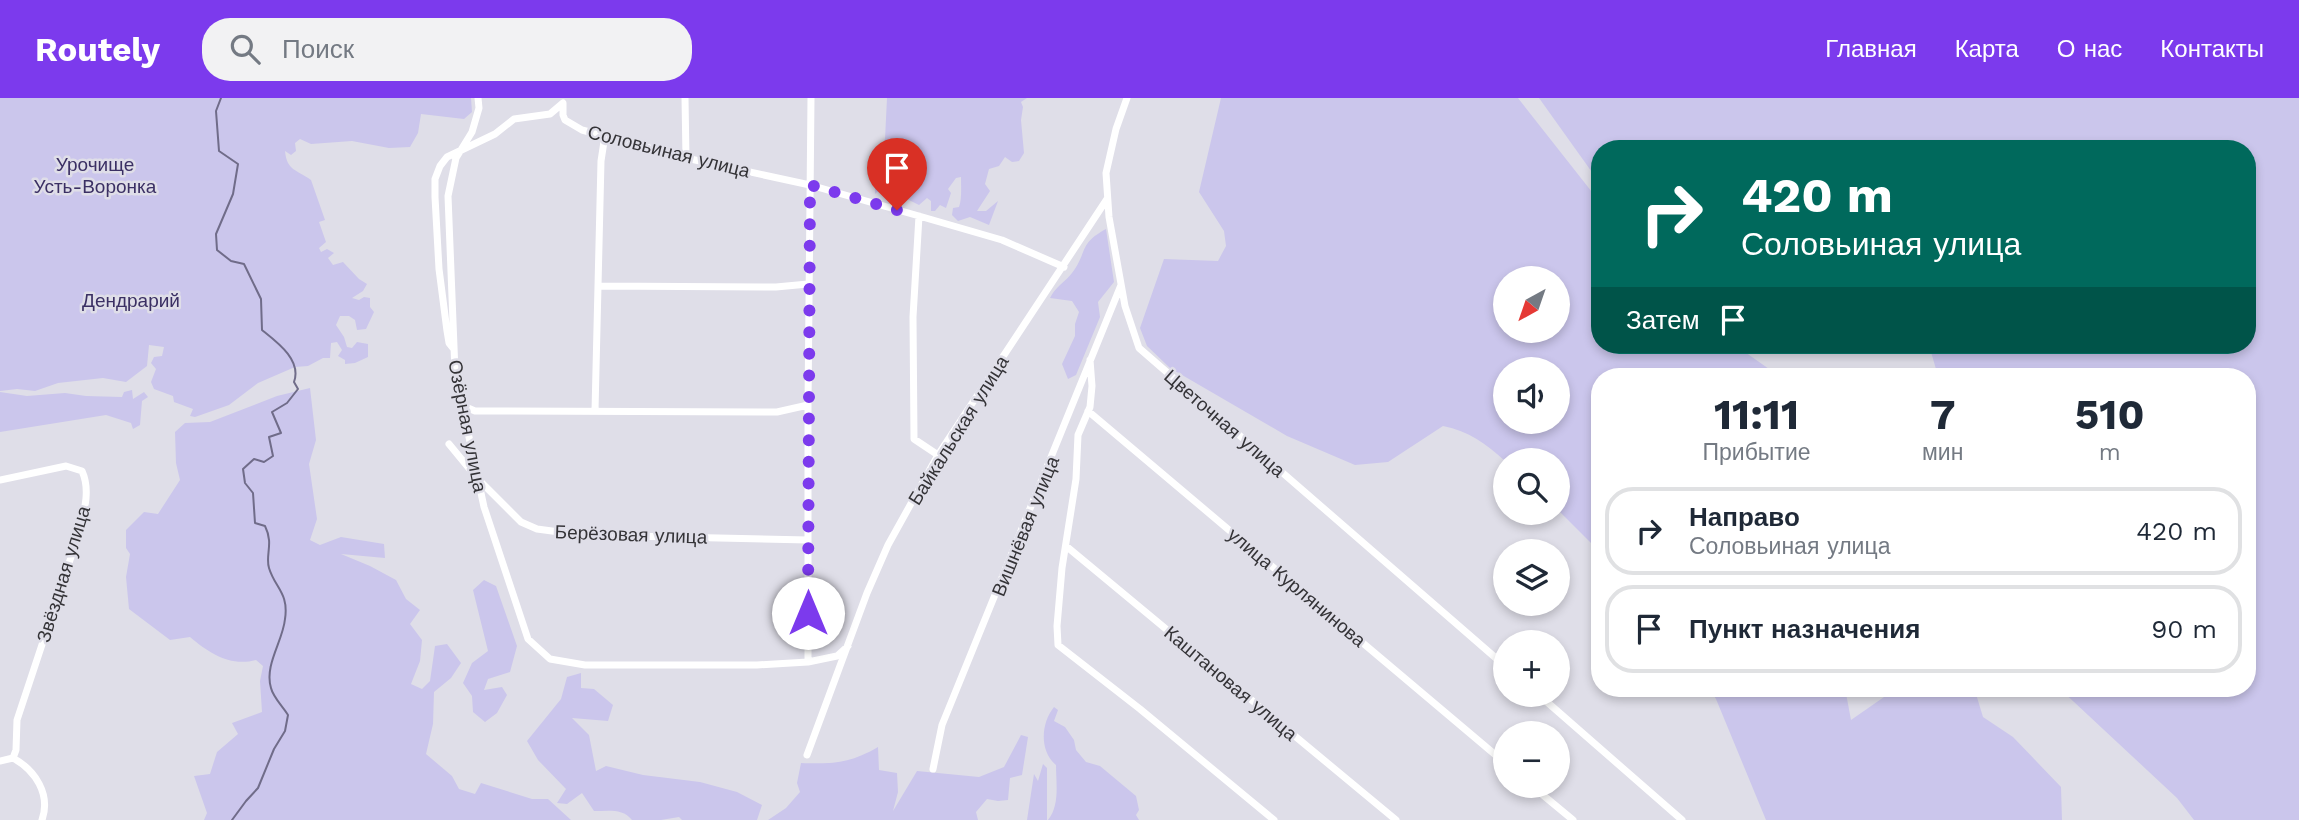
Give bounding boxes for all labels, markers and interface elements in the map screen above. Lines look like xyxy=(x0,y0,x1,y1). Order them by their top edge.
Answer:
search box xyxy=(202,18,692,81)
text: Routely xyxy=(35,30,160,69)
icon: search xyxy=(226,30,264,68)
text: Поиск xyxy=(282,34,354,64)
text: Главная xyxy=(1825,35,1917,63)
text: Карта xyxy=(1955,35,2019,63)
text: О нас xyxy=(2057,35,2122,63)
text: Контакты xyxy=(2160,35,2264,63)
street label: Соловьиная улица xyxy=(585,120,753,183)
pin xyxy=(867,138,927,210)
icon: arrive xyxy=(878,149,916,187)
park label: Урочище Усть-Воронка xyxy=(34,153,157,198)
text: 420 m xyxy=(1741,166,1893,224)
icon: right xyxy=(1626,168,1717,259)
text: Соловьиная улица xyxy=(1741,225,2021,263)
north arrow xyxy=(1493,266,1570,343)
map controls xyxy=(1493,266,1570,798)
park label: Дендрарий xyxy=(82,289,180,312)
icon: arrive xyxy=(1714,301,1752,339)
text: Затем xyxy=(1626,305,1700,335)
street label: Байкальская улица xyxy=(903,351,1014,509)
button: sound xyxy=(1493,357,1570,434)
street label: Озёрная улица xyxy=(443,358,492,495)
street label: Цветочная улица xyxy=(1160,365,1290,482)
text: 11:11 xyxy=(1714,390,1799,439)
text: 7 xyxy=(1930,390,1955,439)
text: 510 xyxy=(2075,390,2144,439)
text: Прибытие xyxy=(1702,439,1811,466)
text: мин xyxy=(1922,439,1963,466)
text: m xyxy=(2099,439,2121,466)
button: search xyxy=(1493,448,1570,525)
street label: Вишнёвая улица xyxy=(987,452,1064,600)
text: Направо xyxy=(1689,502,1800,532)
street label: Звёздная улица xyxy=(32,503,95,645)
icon: right xyxy=(1630,512,1668,550)
text: 420 m xyxy=(2136,516,2217,546)
street label: Берёзовая улица xyxy=(554,520,708,549)
street label: улица Курлянинова xyxy=(1223,523,1371,652)
text: Соловьиная улица xyxy=(1689,533,1890,560)
button: layers xyxy=(1493,539,1570,616)
position arrow xyxy=(771,576,845,650)
icon: arrive xyxy=(1630,610,1668,648)
text: Пункт назначения xyxy=(1689,614,1920,644)
text: 90 m xyxy=(2151,614,2217,644)
street label: Каштановая улица xyxy=(1160,621,1302,746)
button: + xyxy=(1493,630,1570,707)
button: − xyxy=(1493,721,1570,798)

